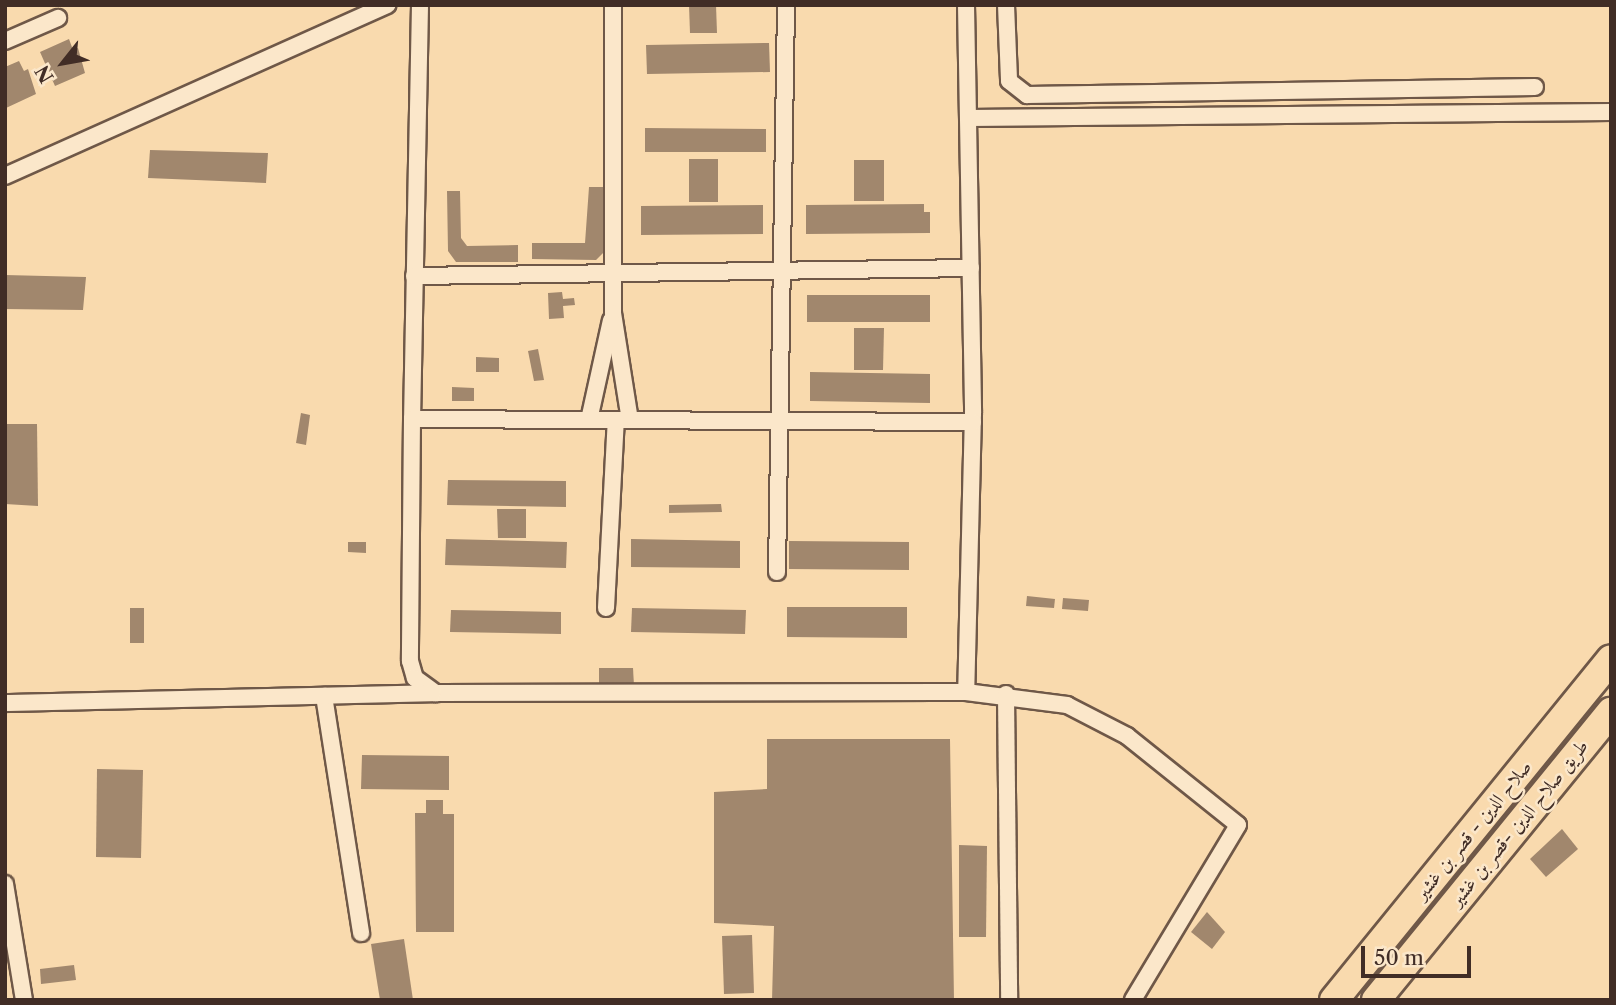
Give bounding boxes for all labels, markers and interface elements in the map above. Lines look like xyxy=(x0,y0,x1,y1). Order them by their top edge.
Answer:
north arrow xyxy=(28,28,98,98)
text: N xyxy=(30,61,59,87)
street label: طريق صلاح الدين -قصر بن غشير xyxy=(1445,735,1593,911)
street label: صلاح الدين - قصر بن غشير xyxy=(1410,756,1536,904)
scale bar xyxy=(1364,932,1474,976)
text: 50 m xyxy=(1374,945,1424,970)

